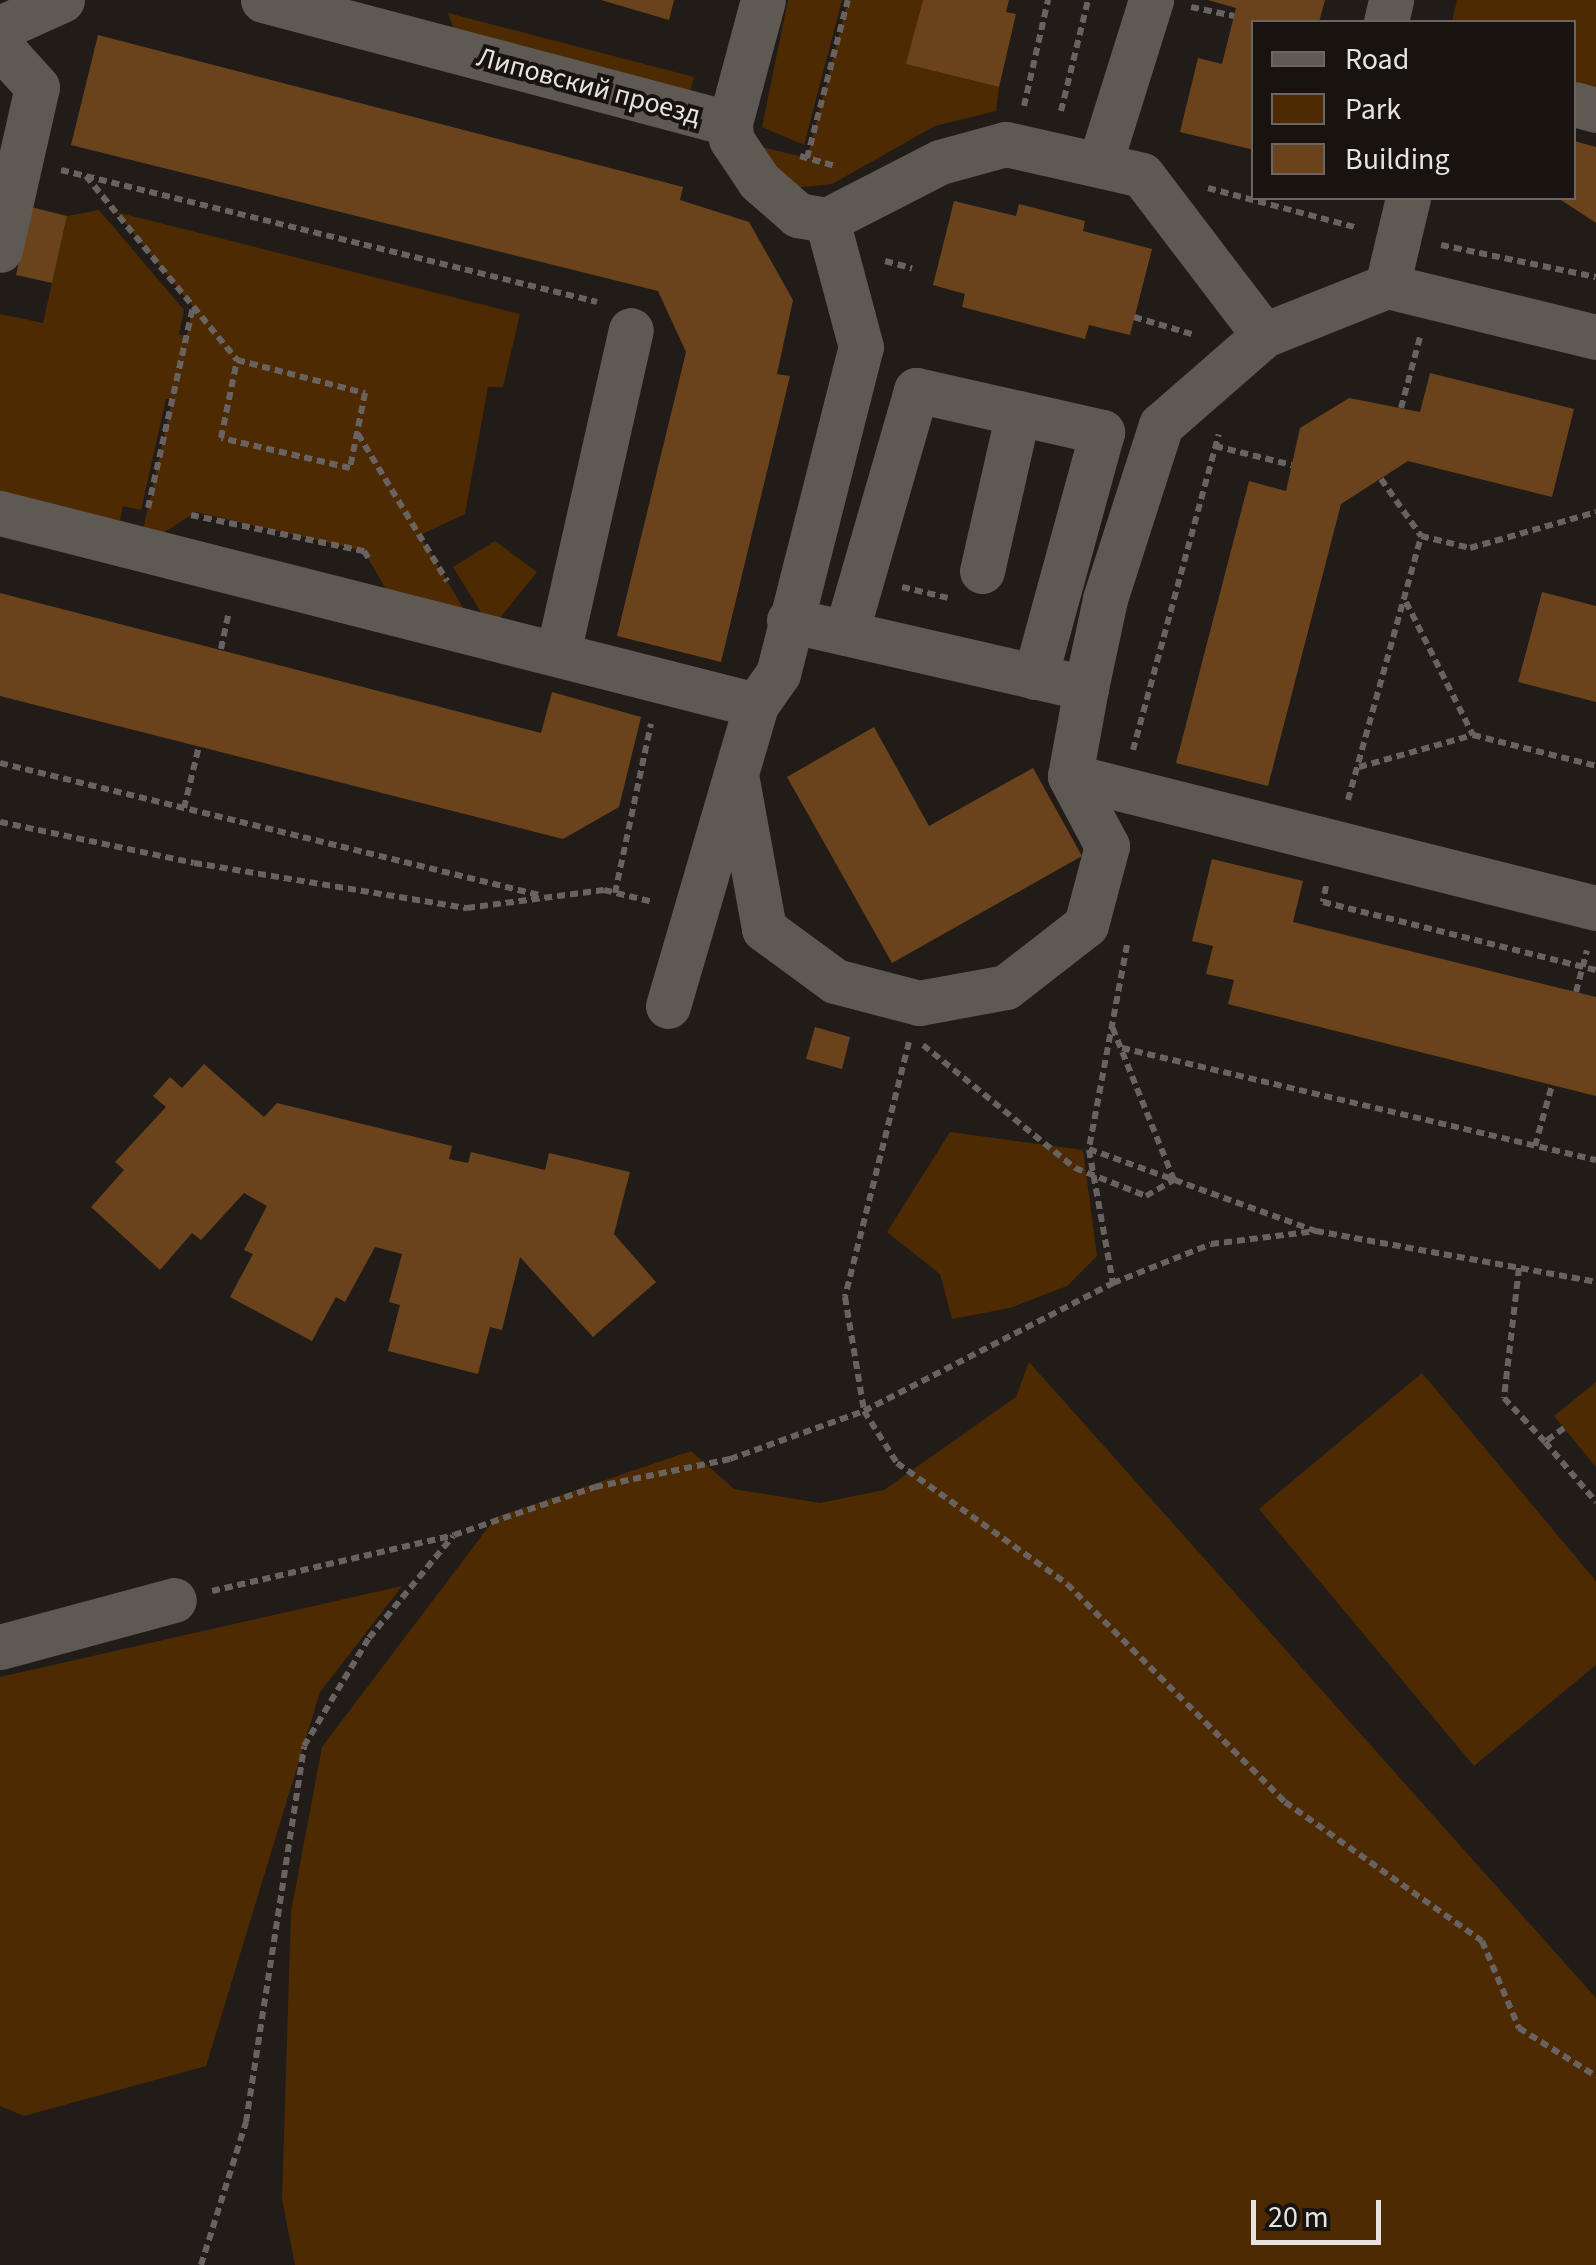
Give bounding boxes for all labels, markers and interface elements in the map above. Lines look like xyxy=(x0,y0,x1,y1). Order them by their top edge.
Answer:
legend xyxy=(1251,20,1576,200)
text: Road xyxy=(1345,38,1409,81)
street label: Липовский проезд xyxy=(474,40,704,132)
text: Park xyxy=(1345,88,1401,131)
text: Building xyxy=(1345,138,1450,181)
scale bar xyxy=(1256,2180,1386,2242)
text: 20 m xyxy=(1268,2196,1329,2239)

